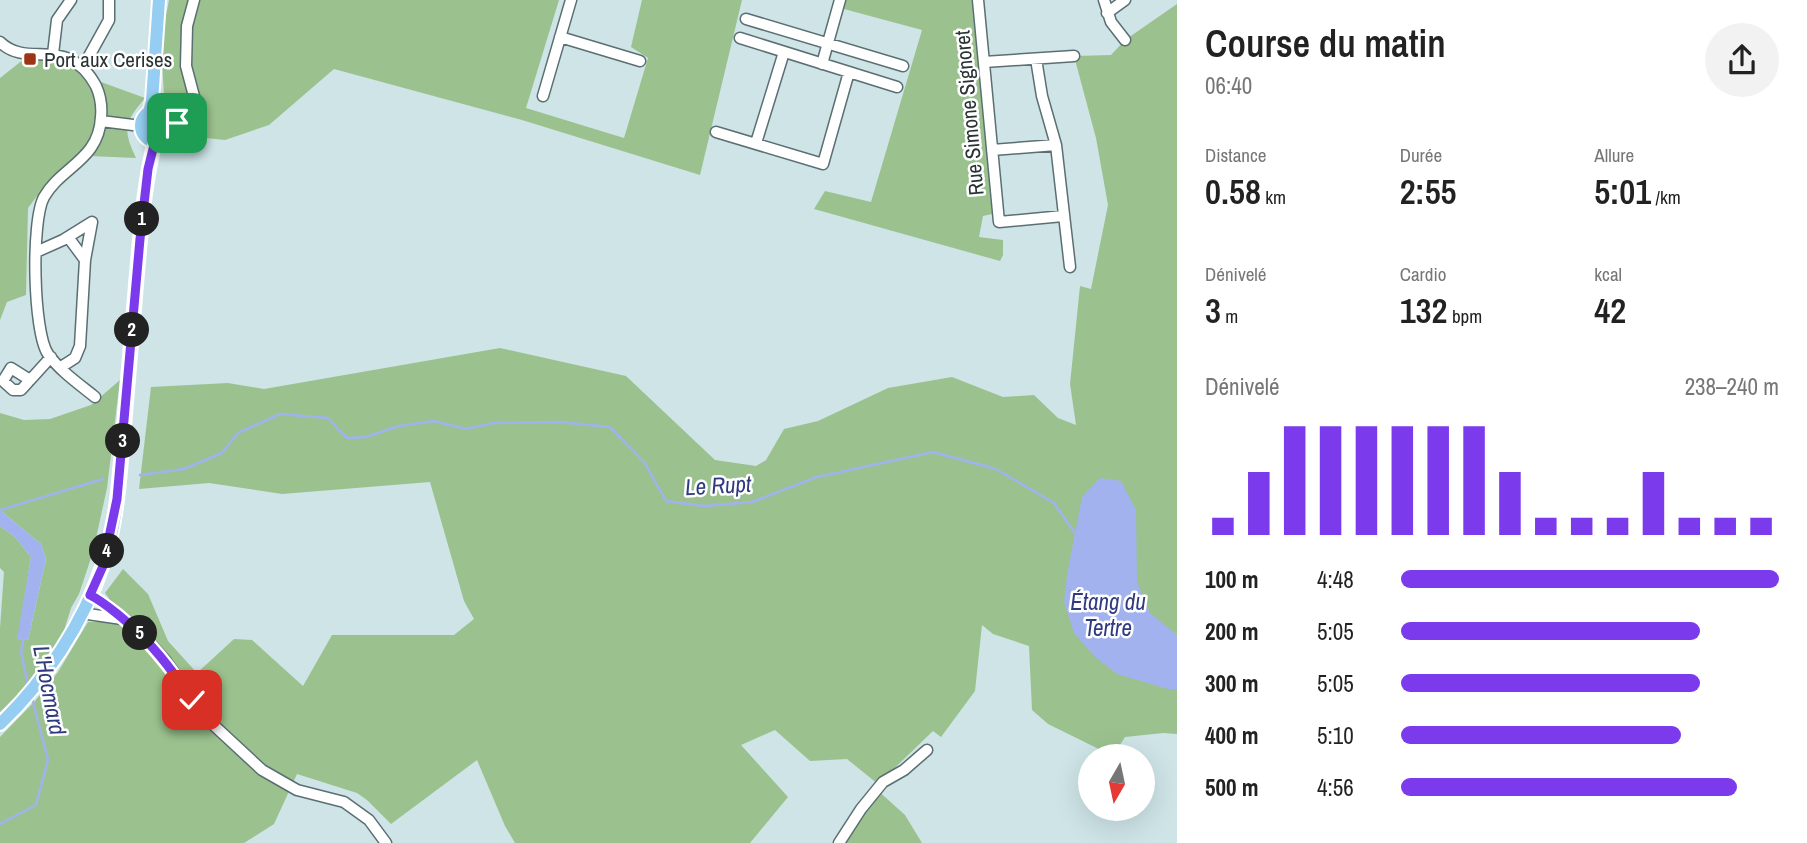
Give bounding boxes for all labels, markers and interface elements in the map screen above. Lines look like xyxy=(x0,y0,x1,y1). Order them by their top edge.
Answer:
text: Course du matin xyxy=(1205,18,1446,69)
button: share xyxy=(1705,23,1779,97)
street label: Rue Simone Signoret xyxy=(947,29,991,197)
place label: Port aux Cerises xyxy=(44,45,172,74)
marker: Port aux Cerises xyxy=(22,51,38,67)
text: 06:40 xyxy=(1205,70,1252,101)
pin xyxy=(147,93,207,153)
icon: arrive xyxy=(158,104,196,142)
text: Distance xyxy=(1205,142,1266,168)
text: Durée xyxy=(1400,142,1442,168)
text: Allure xyxy=(1594,142,1634,168)
text: 0.58 xyxy=(1205,168,1261,215)
text: 2:55 xyxy=(1400,168,1457,215)
text: 5:01 xyxy=(1594,168,1651,215)
text: km xyxy=(1261,184,1286,210)
text: /km xyxy=(1651,184,1681,210)
pin: 1 xyxy=(124,202,160,236)
text: 1 xyxy=(137,205,146,231)
text: Dénivelé xyxy=(1205,261,1266,287)
text: Cardio xyxy=(1400,261,1446,287)
text: kcal xyxy=(1594,261,1622,287)
text: 3 xyxy=(1205,287,1221,334)
text: 132 xyxy=(1400,287,1448,334)
text: 42 xyxy=(1594,287,1626,334)
text: m xyxy=(1221,303,1238,329)
text: bpm xyxy=(1448,303,1482,329)
pin: 2 xyxy=(114,312,150,348)
text: 2 xyxy=(127,316,136,342)
text: Dénivelé xyxy=(1205,371,1279,402)
text: 238–240 m xyxy=(1685,371,1779,402)
pin: 3 xyxy=(106,424,140,458)
text: 3 xyxy=(118,427,127,453)
water label: Le Rupt xyxy=(684,468,753,502)
pin: 4 xyxy=(90,534,124,568)
text: 4 xyxy=(102,537,111,563)
text: 100 m xyxy=(1205,564,1258,595)
text: 4:48 xyxy=(1317,564,1354,595)
water label: Étang du Tertre xyxy=(1070,586,1146,643)
pin: 5 xyxy=(122,616,158,650)
text: 200 m xyxy=(1205,616,1258,647)
text: 5:05 xyxy=(1317,616,1354,647)
text: 5 xyxy=(135,619,144,645)
water label: L'Hocmard xyxy=(26,643,74,738)
text: 300 m xyxy=(1205,668,1258,699)
text: 5:05 xyxy=(1317,668,1354,699)
pin xyxy=(162,670,222,730)
icon: check xyxy=(173,681,211,719)
text: 400 m xyxy=(1205,720,1258,751)
text: 5:10 xyxy=(1317,720,1354,751)
north arrow xyxy=(1078,744,1155,821)
map controls xyxy=(1078,744,1155,821)
text: 500 m xyxy=(1205,772,1258,803)
text: 4:56 xyxy=(1317,772,1354,803)

